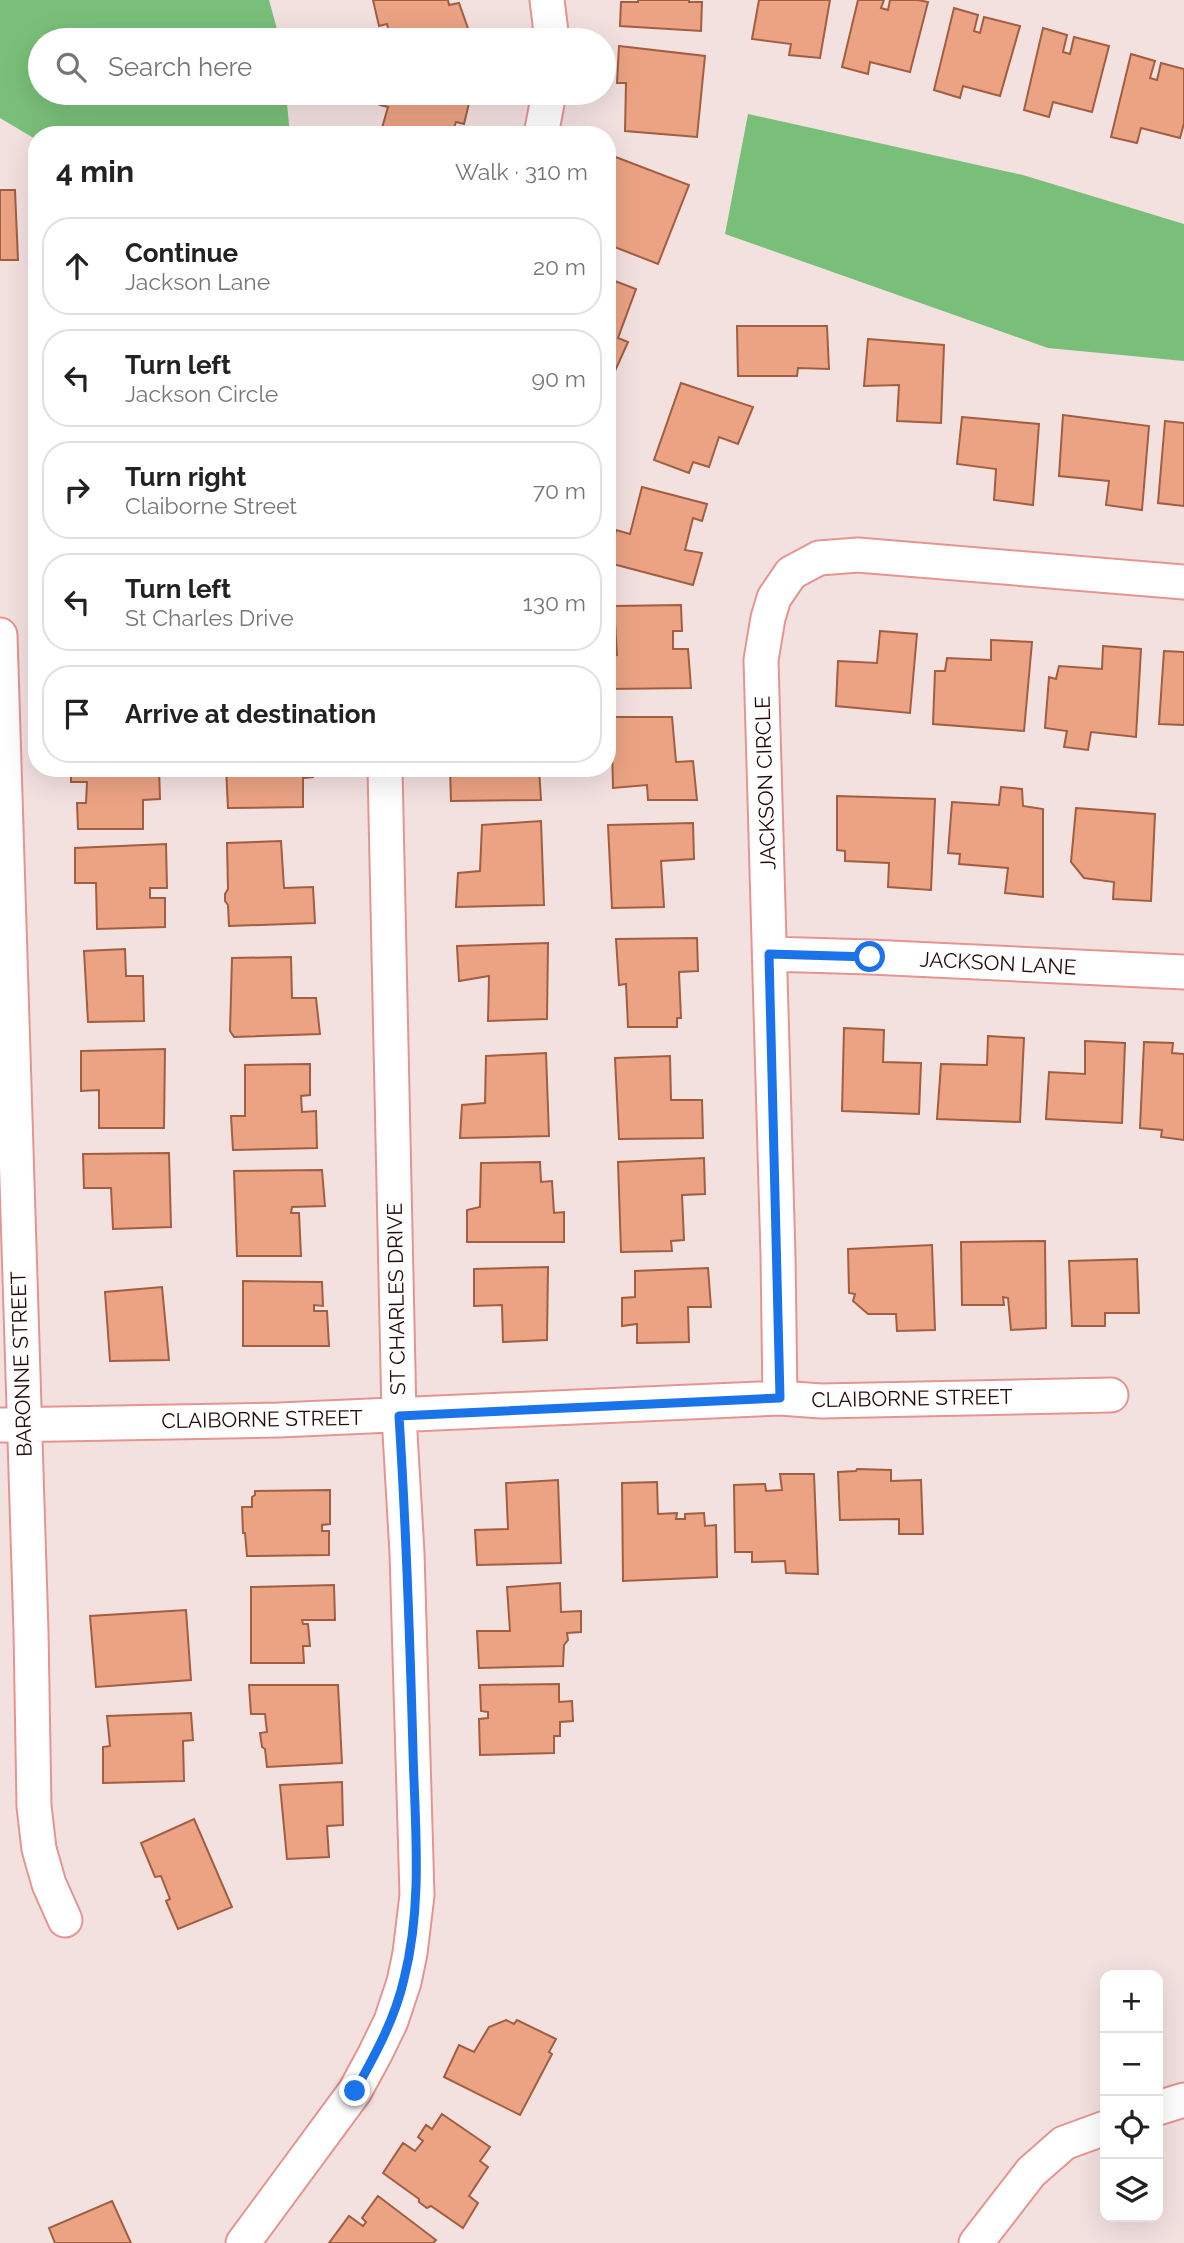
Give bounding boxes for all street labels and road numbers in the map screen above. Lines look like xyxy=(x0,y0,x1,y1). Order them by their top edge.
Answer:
street label: JACKSON CIRCLE xyxy=(749,696,781,870)
street label: JACKSON LANE xyxy=(919,946,1077,980)
street label: ST CHARLES DRIVE xyxy=(382,1203,410,1395)
street label: BARONNE STREET xyxy=(5,1271,37,1457)
street label: CLAIBORNE STREET xyxy=(811,1384,1013,1412)
street label: CLAIBORNE STREET xyxy=(161,1405,363,1433)

